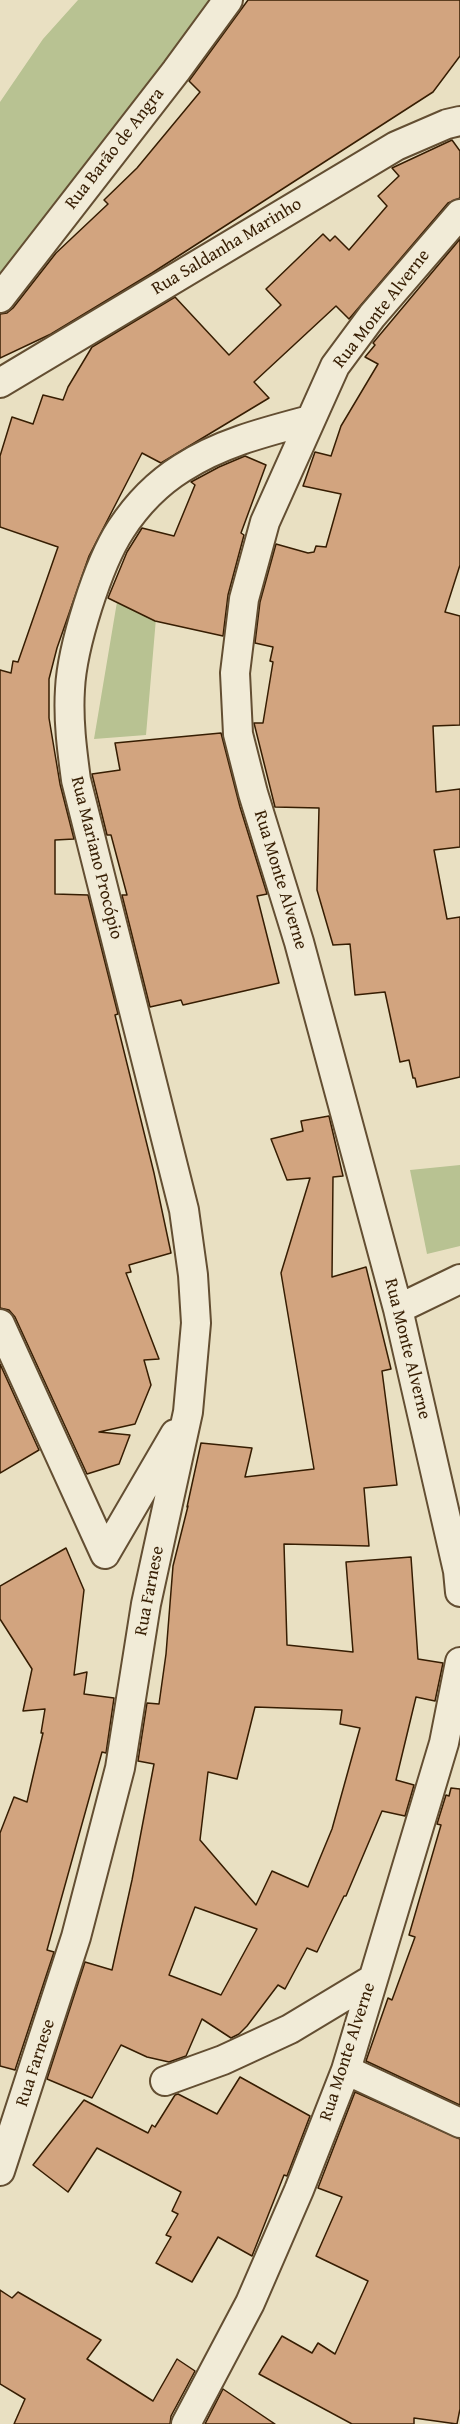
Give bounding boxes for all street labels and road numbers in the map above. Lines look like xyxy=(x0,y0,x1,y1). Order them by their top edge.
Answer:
street label: Rua Barão de Angra xyxy=(61,84,169,214)
street label: Rua Saldanha Marinho xyxy=(148,194,306,300)
street label: Rua Monte Alverne xyxy=(329,245,435,373)
street label: Rua Mariano Procópio xyxy=(65,774,127,942)
street label: Rua Monte Alverne xyxy=(249,808,311,952)
street label: Rua Monte Alverne xyxy=(379,1276,435,1422)
street label: Rua Farnese xyxy=(131,1544,169,1638)
street label: Rua Monte Alverne xyxy=(315,1980,381,2124)
street label: Rua Farnese xyxy=(12,2017,60,2109)

